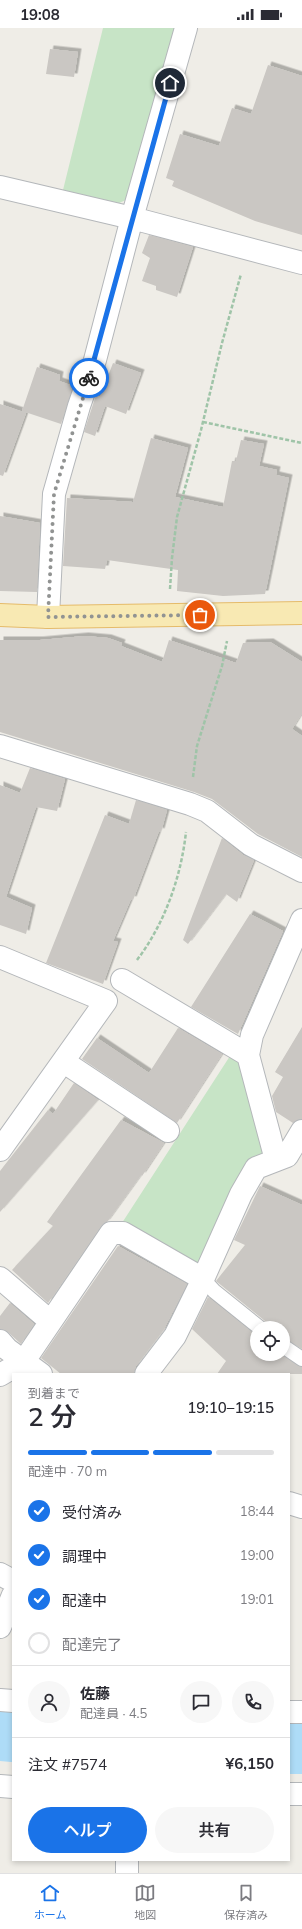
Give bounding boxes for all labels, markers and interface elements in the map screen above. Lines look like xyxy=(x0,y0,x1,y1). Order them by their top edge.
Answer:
text: 19:08 xyxy=(20,5,60,24)
pin xyxy=(153,66,187,100)
icon: home xyxy=(159,72,181,94)
courier xyxy=(69,358,109,398)
icon: bike xyxy=(78,367,100,389)
pin xyxy=(183,598,217,632)
icon: bag xyxy=(189,604,211,626)
map controls xyxy=(250,1321,290,1361)
button: locate xyxy=(250,1321,290,1361)
text: 到着まで xyxy=(28,1385,80,1401)
text: 19:10–19:15 xyxy=(187,1398,274,1417)
text: 2 分 xyxy=(28,1400,77,1433)
text: 配達中 · 70 m xyxy=(28,1463,107,1479)
icon: check xyxy=(28,1500,50,1522)
text: 受付済み xyxy=(62,1503,122,1522)
text: 18:44 xyxy=(240,1503,274,1519)
icon: check xyxy=(28,1544,50,1566)
text: 調理中 xyxy=(62,1547,107,1566)
text: 19:00 xyxy=(240,1547,274,1563)
icon: check xyxy=(28,1588,50,1610)
text: 配達中 xyxy=(62,1591,107,1610)
text: 19:01 xyxy=(240,1591,274,1607)
text: 配達完了 xyxy=(62,1635,122,1654)
button: person xyxy=(28,1681,70,1723)
button: chat xyxy=(180,1681,222,1723)
button: phone xyxy=(232,1681,274,1723)
text: 佐藤 xyxy=(80,1684,110,1703)
text: 配達員 · 4.5 xyxy=(80,1705,147,1721)
text: ¥6,150 xyxy=(225,1754,274,1773)
text: 注文 #7574 xyxy=(28,1755,107,1774)
button: ヘルプ xyxy=(28,1807,147,1853)
button: 共有 xyxy=(155,1807,274,1853)
tab: ホーム xyxy=(34,1882,67,1922)
tab: 地図 xyxy=(134,1882,156,1922)
tab: 保存済み xyxy=(224,1882,268,1922)

